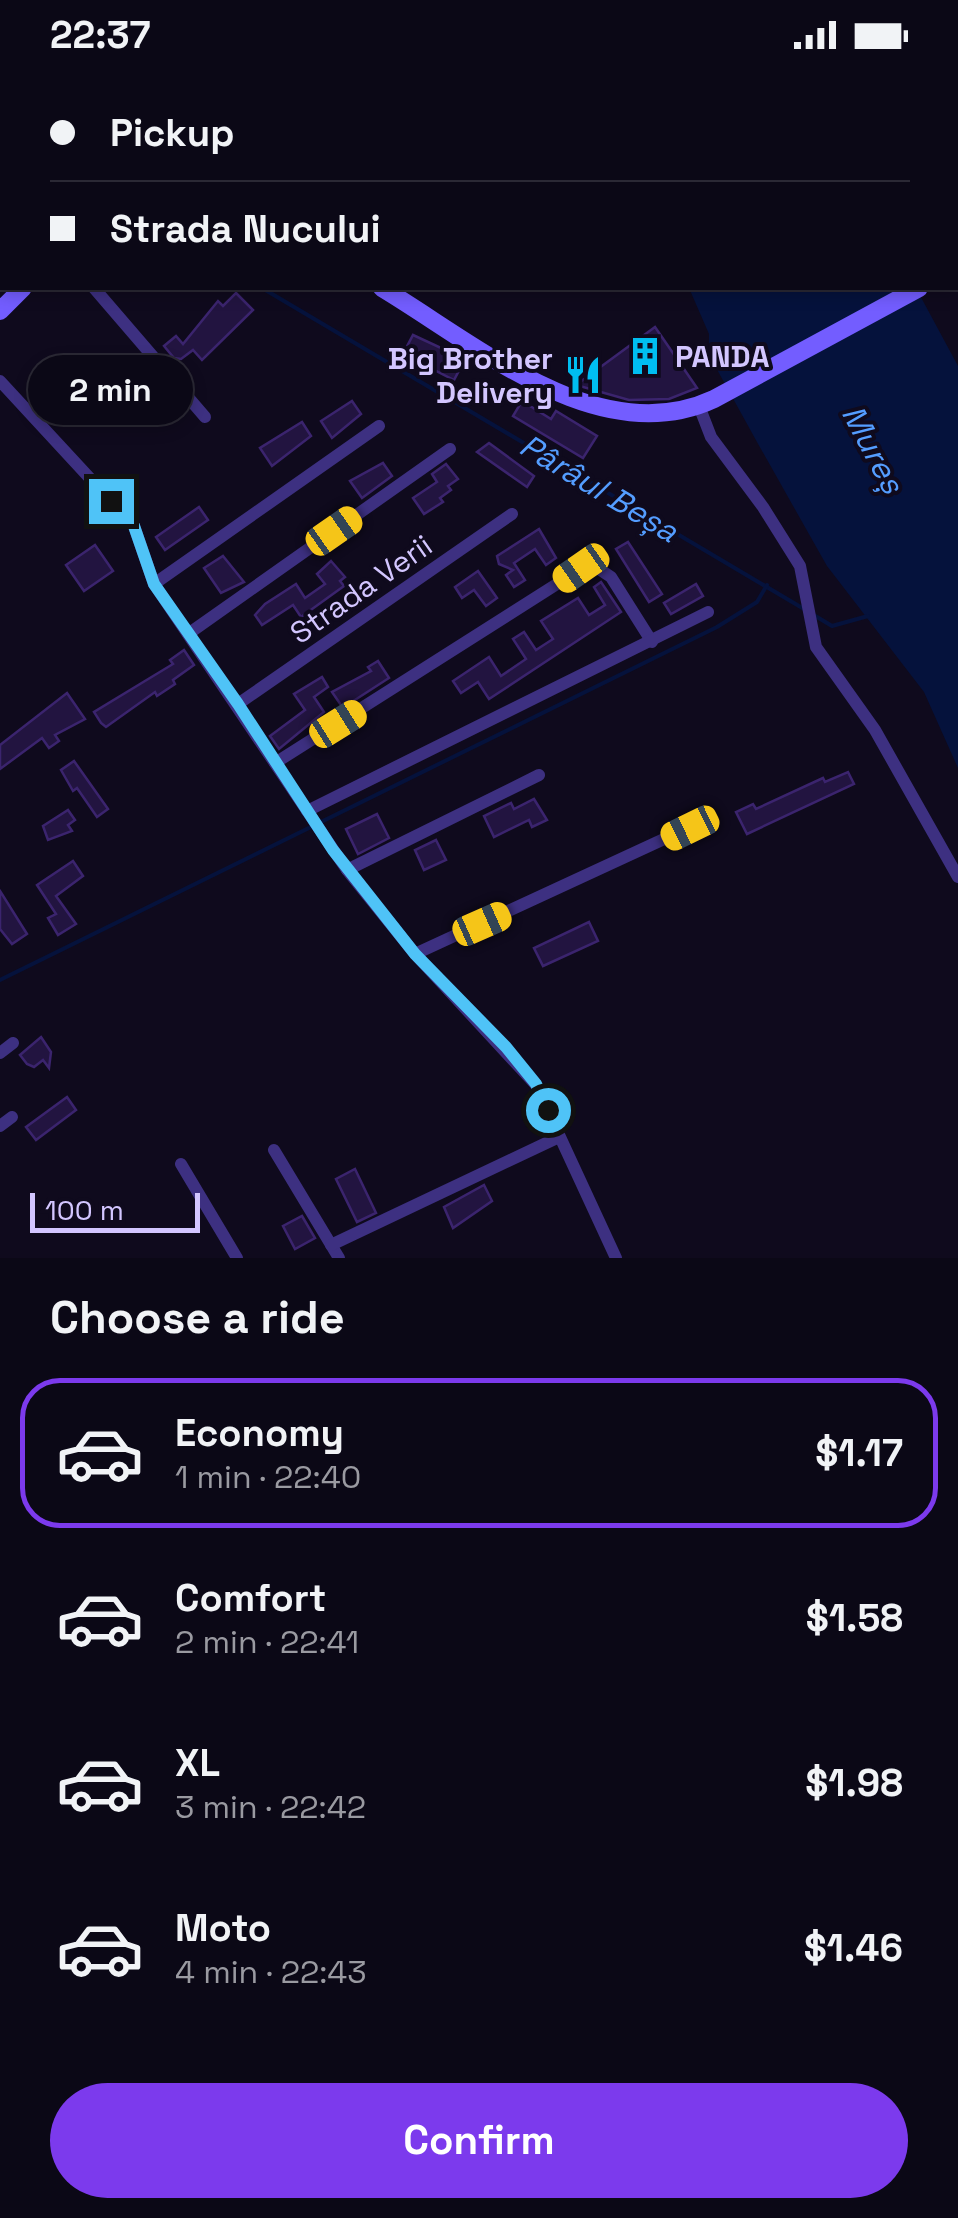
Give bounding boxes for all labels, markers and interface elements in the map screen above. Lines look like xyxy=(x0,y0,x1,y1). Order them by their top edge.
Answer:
text: 22:37 xyxy=(50,11,151,59)
text: Pickup xyxy=(110,109,234,157)
text: Strada Nucului xyxy=(110,205,381,253)
building icon: PANDA xyxy=(624,335,666,377)
place label: PANDA xyxy=(675,337,769,376)
place label: Big Brother Delivery xyxy=(388,339,553,412)
restaurant icon: Big Brother Delivery xyxy=(562,354,604,396)
callout: 2 min xyxy=(28,356,194,426)
text: 2 min xyxy=(69,370,152,410)
water label: Mureș xyxy=(833,398,913,501)
water label: Pârâul Beșa xyxy=(513,425,686,551)
route end xyxy=(89,479,134,524)
car xyxy=(301,502,367,560)
street label: Strada Verii xyxy=(282,526,440,652)
car xyxy=(548,539,614,597)
car xyxy=(305,695,371,753)
car xyxy=(656,801,724,855)
car xyxy=(448,898,516,950)
route start xyxy=(526,1088,571,1133)
scale bar xyxy=(30,1188,200,1232)
text: 100 m xyxy=(45,1192,124,1228)
text: Choose a ride xyxy=(50,1289,345,1346)
icon: car xyxy=(55,1408,145,1498)
text: Economy xyxy=(175,1409,344,1457)
text: $1.17 xyxy=(815,1429,903,1477)
text: 1 min · 22:40 xyxy=(175,1457,361,1497)
icon: car xyxy=(55,1573,145,1663)
text: Comfort xyxy=(175,1574,326,1622)
text: $1.58 xyxy=(806,1594,903,1642)
text: 2 min · 22:41 xyxy=(175,1622,359,1662)
icon: car xyxy=(55,1738,145,1828)
text: XL xyxy=(175,1739,220,1787)
text: $1.98 xyxy=(805,1759,903,1807)
text: 3 min · 22:42 xyxy=(175,1787,366,1827)
icon: car xyxy=(55,1903,145,1993)
text: Moto xyxy=(175,1904,271,1952)
text: $1.46 xyxy=(804,1924,903,1972)
text: 4 min · 22:43 xyxy=(175,1952,367,1992)
button: Confirm xyxy=(50,2083,908,2198)

